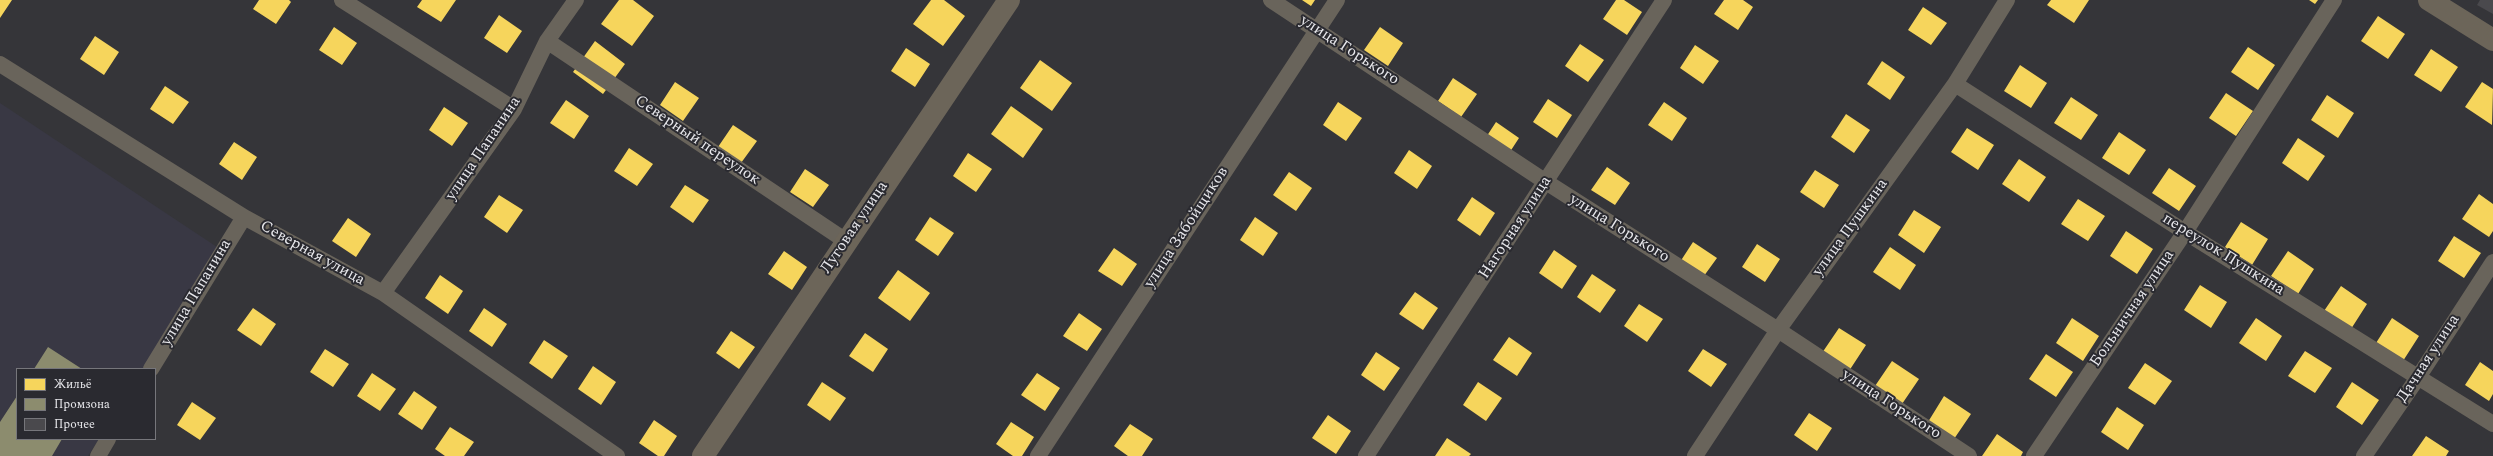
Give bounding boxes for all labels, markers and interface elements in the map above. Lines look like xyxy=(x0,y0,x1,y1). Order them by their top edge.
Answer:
street label: улица Горького xyxy=(1296,12,1402,90)
street label: Северный переулок xyxy=(631,92,763,190)
street label: улица Папанина xyxy=(442,93,526,205)
street label: улица Забойщиков xyxy=(1141,164,1233,292)
street label: Нагорная улица xyxy=(1476,173,1556,283)
street label: улица Пушкина xyxy=(1809,175,1893,281)
street label: Луговая улица xyxy=(817,178,893,278)
street label: улица Горького xyxy=(1565,191,1673,267)
street label: переулок Пушкина xyxy=(2158,210,2288,300)
street label: Северная улица xyxy=(256,217,368,291)
street label: улица Папанина xyxy=(158,236,236,350)
street label: Больничная улица xyxy=(2087,247,2179,371)
street label: Дачная улица xyxy=(2393,311,2465,407)
street label: улица Горького xyxy=(1838,366,1944,444)
legend xyxy=(16,368,156,440)
text: Жильё xyxy=(54,375,92,394)
text: Промзона xyxy=(54,395,110,414)
text: Прочее xyxy=(54,415,95,434)

